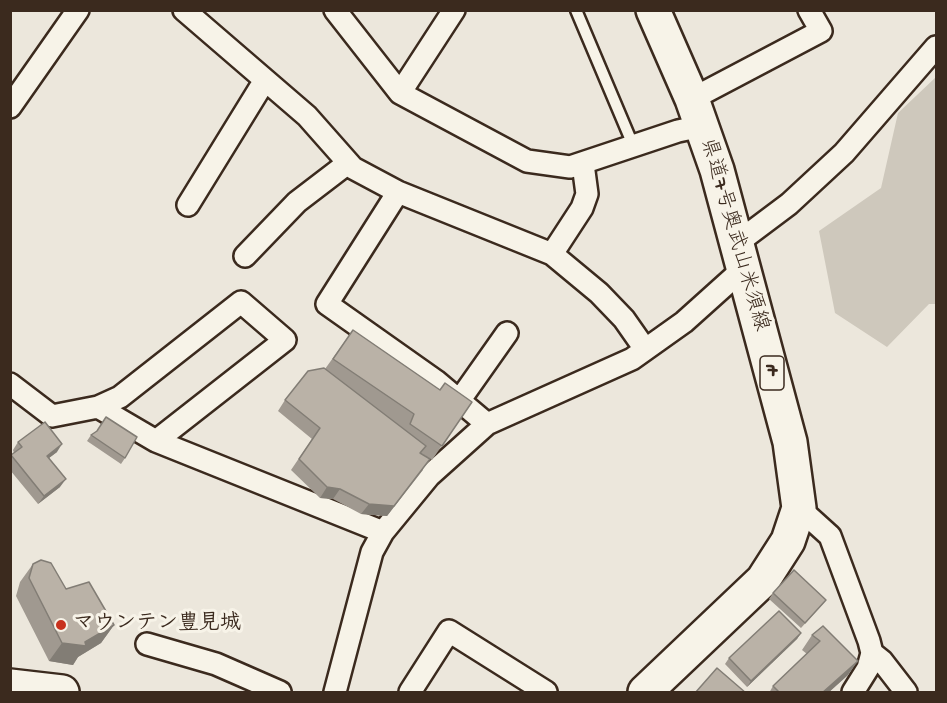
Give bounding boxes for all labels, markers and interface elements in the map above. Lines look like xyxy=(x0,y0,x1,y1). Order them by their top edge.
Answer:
street label: 県道7号奥武山米須線 xyxy=(693,135,773,335)
road number: 7 xyxy=(760,356,784,390)
place label: マウンテン豊見城 xyxy=(73,612,241,638)
marker: マウンテン豊見城 xyxy=(54,618,68,632)

